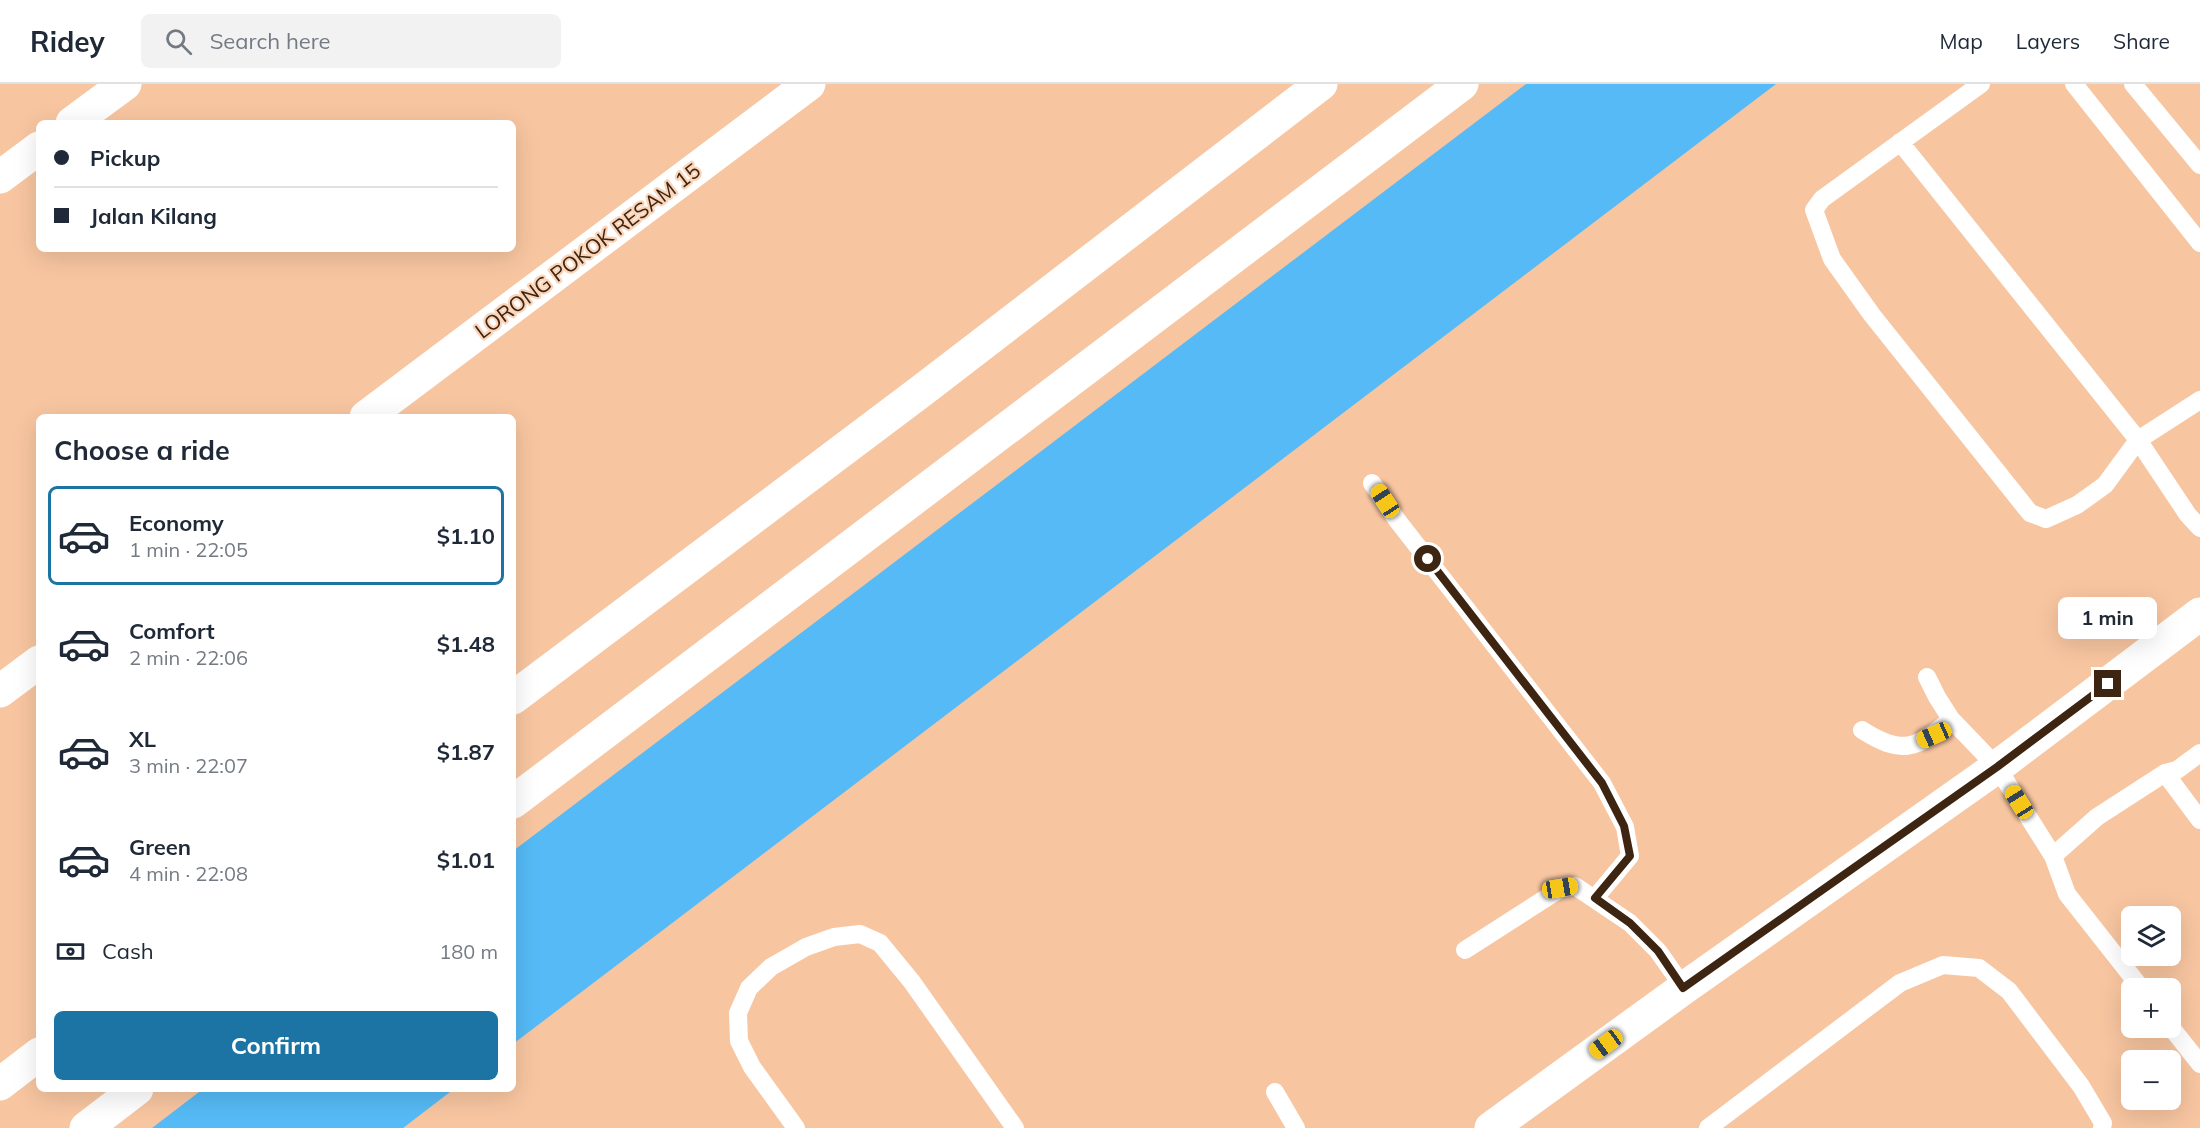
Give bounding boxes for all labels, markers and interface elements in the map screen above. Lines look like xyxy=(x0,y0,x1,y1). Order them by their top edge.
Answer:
search box xyxy=(141,14,561,68)
text: Ridey xyxy=(30,24,105,59)
icon: search xyxy=(162,25,195,58)
text: Search here xyxy=(210,27,331,55)
text: Map xyxy=(1940,28,1983,54)
text: Layers xyxy=(2016,28,2080,54)
text: Share xyxy=(2113,28,2170,54)
text: Pickup xyxy=(90,144,160,172)
street label: LORONG POKOK RESAM 15 xyxy=(470,157,705,343)
text: Jalan Kilang xyxy=(90,202,217,230)
text: Choose a ride xyxy=(54,433,230,467)
car xyxy=(1368,481,1402,521)
icon: car xyxy=(57,509,111,563)
text: Economy xyxy=(129,509,224,537)
text: $1.10 xyxy=(437,522,495,550)
text: 1 min · 22:05 xyxy=(129,537,248,562)
route start xyxy=(1414,545,1441,572)
callout: 1 min xyxy=(2058,597,2158,639)
text: 1 min xyxy=(2081,605,2134,630)
icon: car xyxy=(57,617,111,671)
text: Comfort xyxy=(129,617,215,645)
text: $1.48 xyxy=(437,630,495,658)
text: 2 min · 22:06 xyxy=(129,645,248,670)
route end xyxy=(2094,670,2121,697)
car xyxy=(1914,719,1954,751)
icon: car xyxy=(57,725,111,779)
text: XL xyxy=(129,725,156,753)
text: $1.87 xyxy=(437,738,495,766)
text: 3 min · 22:07 xyxy=(129,753,248,778)
car xyxy=(2002,782,2036,822)
icon: car xyxy=(57,833,111,887)
text: Green xyxy=(129,833,191,861)
text: $1.01 xyxy=(437,846,495,874)
text: 4 min · 22:08 xyxy=(129,861,248,886)
car xyxy=(1541,876,1579,900)
map controls xyxy=(2121,906,2181,1110)
button: layers xyxy=(2121,906,2181,966)
icon: cash xyxy=(54,935,87,968)
text: Cash xyxy=(102,937,154,965)
text: 180 m xyxy=(439,939,498,964)
button: + xyxy=(2121,978,2181,1038)
button: Confirm xyxy=(54,1011,498,1080)
car xyxy=(1586,1026,1626,1062)
button: − xyxy=(2121,1050,2181,1110)

